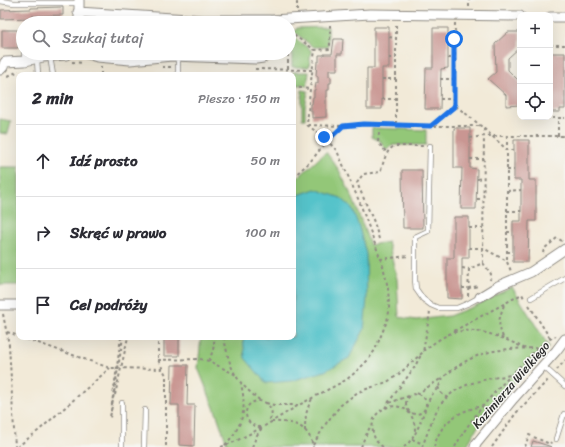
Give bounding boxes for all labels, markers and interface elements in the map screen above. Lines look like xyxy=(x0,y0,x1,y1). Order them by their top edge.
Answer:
map controls xyxy=(517,12,553,120)
button: + xyxy=(517,12,553,48)
search box xyxy=(16,16,296,60)
text: Szukaj tutaj xyxy=(62,25,143,51)
icon: search xyxy=(30,27,52,49)
route start xyxy=(445,30,463,48)
button: − xyxy=(517,48,553,84)
text: 2 min xyxy=(32,83,73,113)
button: locate xyxy=(517,84,553,120)
text: Pieszo · 150 m xyxy=(198,87,280,110)
route end xyxy=(315,128,333,146)
text: Idź prosto xyxy=(70,148,138,174)
text: 50 m xyxy=(250,149,280,172)
icon: ahead xyxy=(32,150,54,172)
text: Skręć w prawo xyxy=(70,220,166,246)
text: 100 m xyxy=(245,221,280,244)
icon: right xyxy=(32,222,54,244)
text: Cel podróży xyxy=(70,292,147,318)
icon: arrive xyxy=(32,294,54,316)
street label: Kazimierza Wielkiego xyxy=(466,336,556,434)

